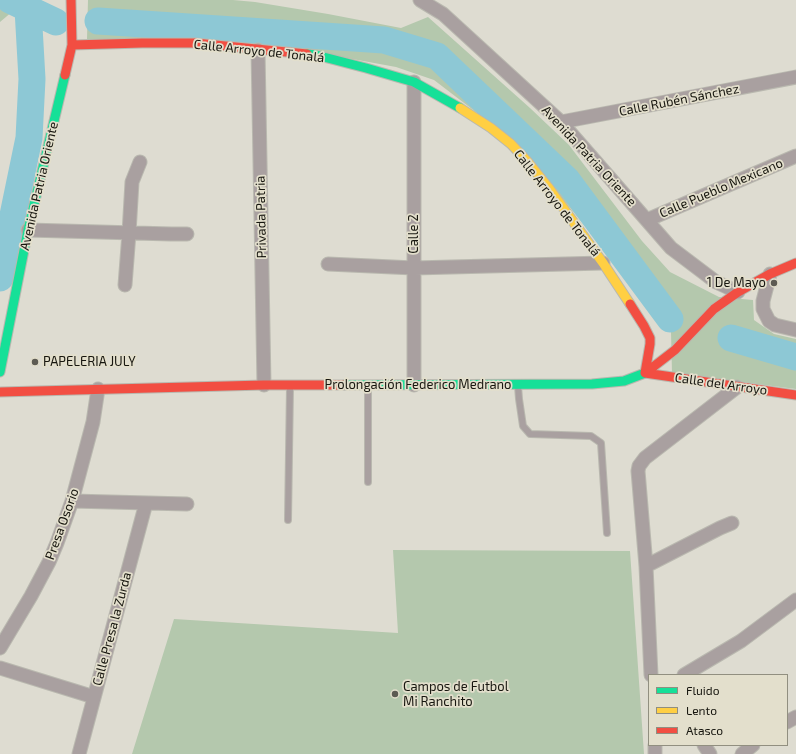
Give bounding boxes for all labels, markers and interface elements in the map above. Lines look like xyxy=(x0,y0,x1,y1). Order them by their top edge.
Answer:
street label: Calle Arroyo de Tonalá xyxy=(193,36,325,66)
street label: Calle Rubén Sánchez xyxy=(618,81,740,119)
street label: Avenida Patria Oriente xyxy=(538,103,640,209)
street label: Avenida Patria Oriente xyxy=(17,120,61,252)
street label: Calle Arroyo de Tonalá xyxy=(510,146,604,260)
street label: Calle Pueblo Mexicano xyxy=(657,155,785,221)
street label: Privada Patria xyxy=(252,175,270,259)
street label: Calle 2 xyxy=(406,214,422,254)
place label: 1 De Mayo xyxy=(707,275,766,291)
marker: 1 De Mayo xyxy=(769,278,779,288)
place label: PAPELERIA JULY xyxy=(43,354,136,370)
marker: PAPELERIA JULY xyxy=(30,357,40,367)
street label: Calle del Arroyo xyxy=(674,370,768,398)
street label: Prolongación Federico Medrano xyxy=(325,377,511,393)
street label: Presa Osorio xyxy=(42,486,82,562)
street label: Calle Presa la Zurda xyxy=(89,571,135,687)
legend xyxy=(648,674,788,746)
place label: Campos de Futbol Mi Ranchito xyxy=(403,679,509,710)
text: Fluido xyxy=(686,683,720,697)
marker: Campos de Futbol Mi Ranchito xyxy=(390,689,400,699)
text: Lento xyxy=(686,703,717,717)
text: Atasco xyxy=(686,723,723,737)

